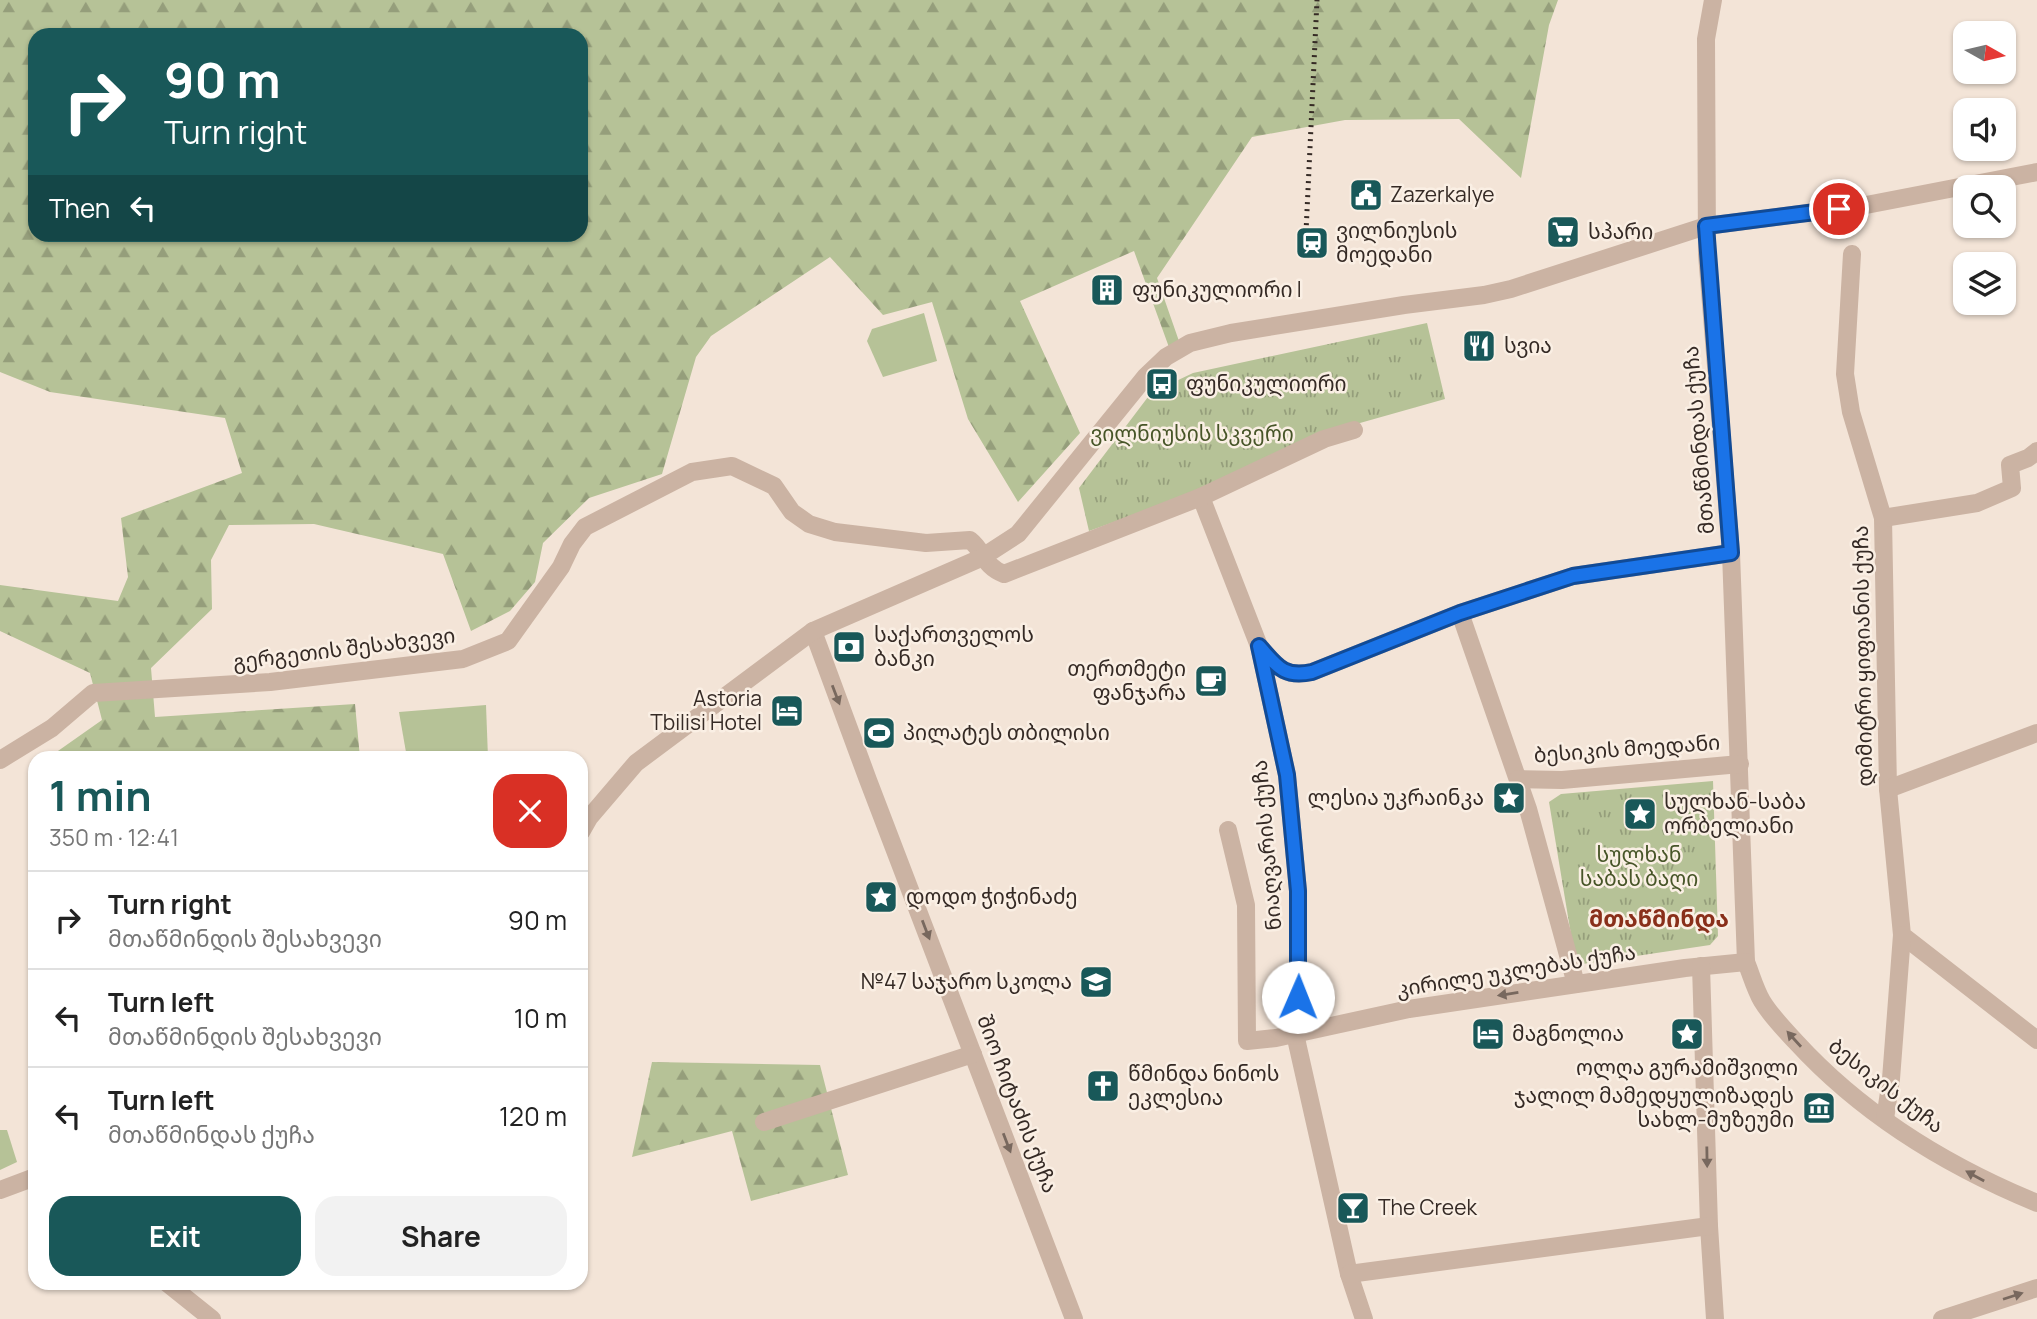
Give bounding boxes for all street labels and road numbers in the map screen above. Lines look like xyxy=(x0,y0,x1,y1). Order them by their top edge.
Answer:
street label: მთაწმინდას ქუჩა xyxy=(1676,345,1720,535)
street label: დიმიტრი ყიფიანის ქუჩა xyxy=(1846,525,1878,787)
street label: გერგეთის შესახვევი xyxy=(231,620,457,676)
street label: ბესიკის მოედანი xyxy=(1533,728,1721,768)
street label: ნიაღვარის ქუჩა xyxy=(1245,759,1287,932)
street label: კირილე უკლებას ქუჩა xyxy=(1394,937,1637,1003)
street label: შიო ჩიტაძის ქუჩა xyxy=(971,1011,1065,1197)
street label: ბესიკის ქუჩა xyxy=(1823,1031,1950,1139)

